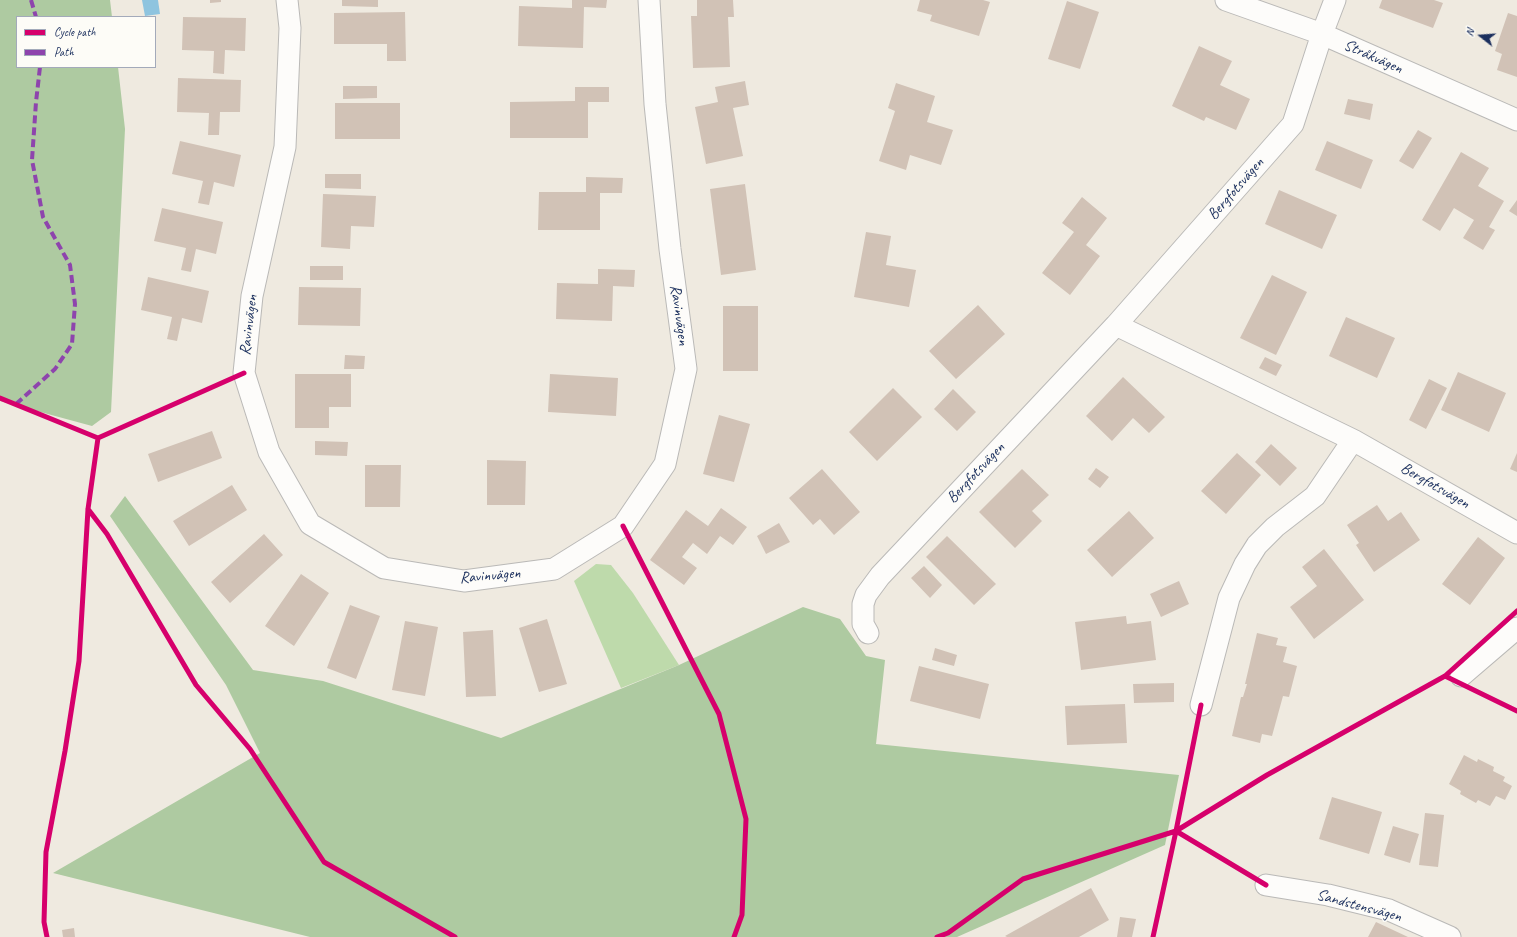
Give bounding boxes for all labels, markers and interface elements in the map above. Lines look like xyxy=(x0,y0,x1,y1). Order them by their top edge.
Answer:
legend xyxy=(16,16,156,68)
north arrow xyxy=(1461,16,1501,56)
text: Cycle path xyxy=(54,24,96,40)
text: N xyxy=(1462,27,1477,38)
street label: Stråkvägen xyxy=(1341,36,1405,78)
text: Path xyxy=(54,44,74,60)
street label: Bergfotsvägen xyxy=(1204,154,1268,224)
street label: Ravinvägen xyxy=(665,283,693,347)
street label: Ravinvägen xyxy=(236,294,262,356)
street label: Bergfotsvägen xyxy=(943,439,1009,507)
street label: Bergfotsvägen xyxy=(1397,459,1473,513)
street label: Ravinvägen xyxy=(459,564,521,588)
street label: Sandstensvägen xyxy=(1314,885,1404,927)

